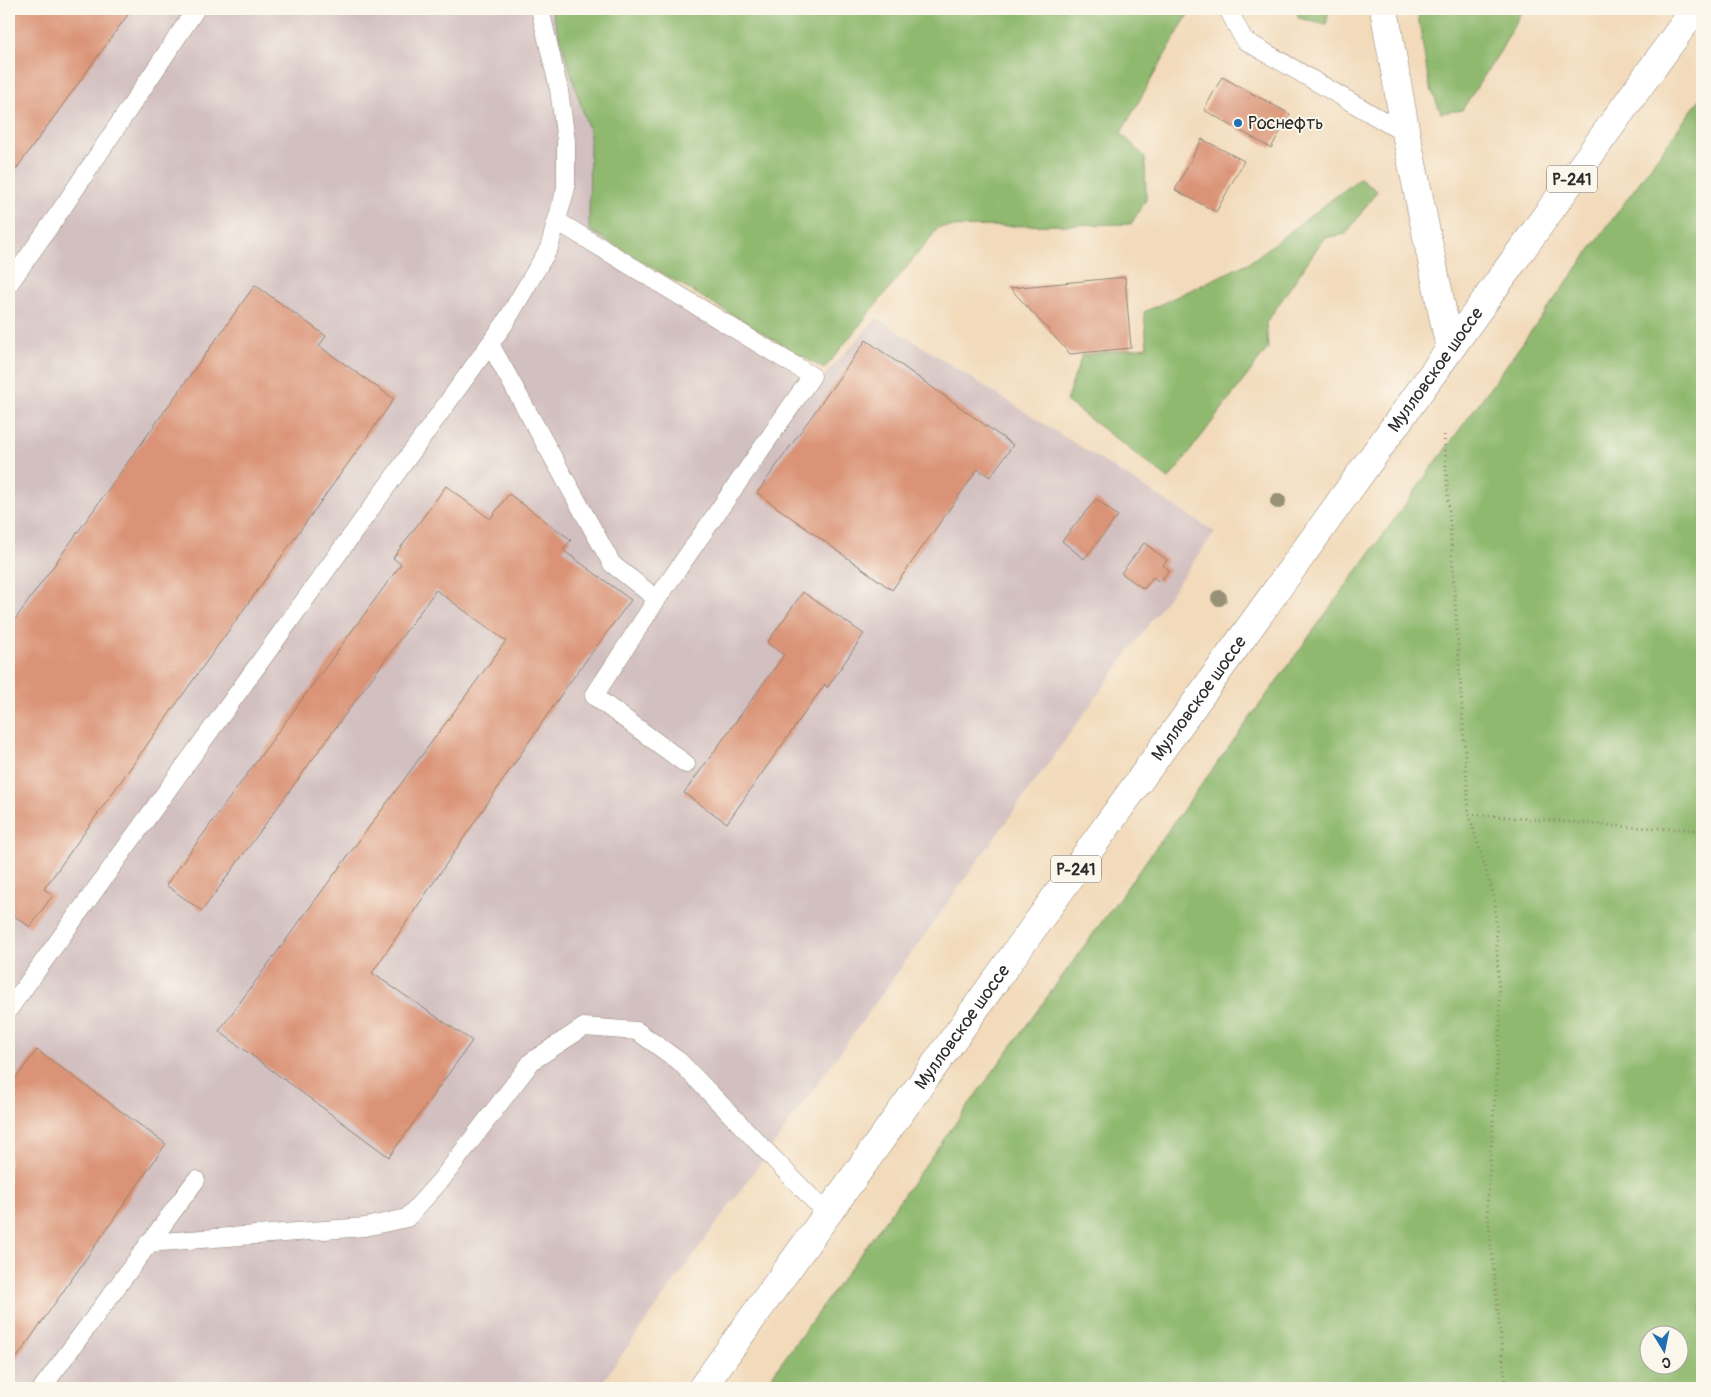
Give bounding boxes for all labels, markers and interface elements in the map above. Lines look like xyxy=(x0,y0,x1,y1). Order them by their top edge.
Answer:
place label: Роснефть xyxy=(1248,112,1324,135)
marker: Роснефть xyxy=(1232,117,1244,129)
road number: Р-241 xyxy=(1547,165,1597,192)
street label: Мулловское шоссе xyxy=(1383,303,1489,437)
street label: Мулловское шоссе xyxy=(1146,631,1252,766)
road number: Р-241 xyxy=(1051,856,1101,882)
street label: Мулловское шоссе xyxy=(910,960,1015,1094)
north arrow xyxy=(1638,1324,1688,1374)
text: С xyxy=(1660,1353,1672,1371)

